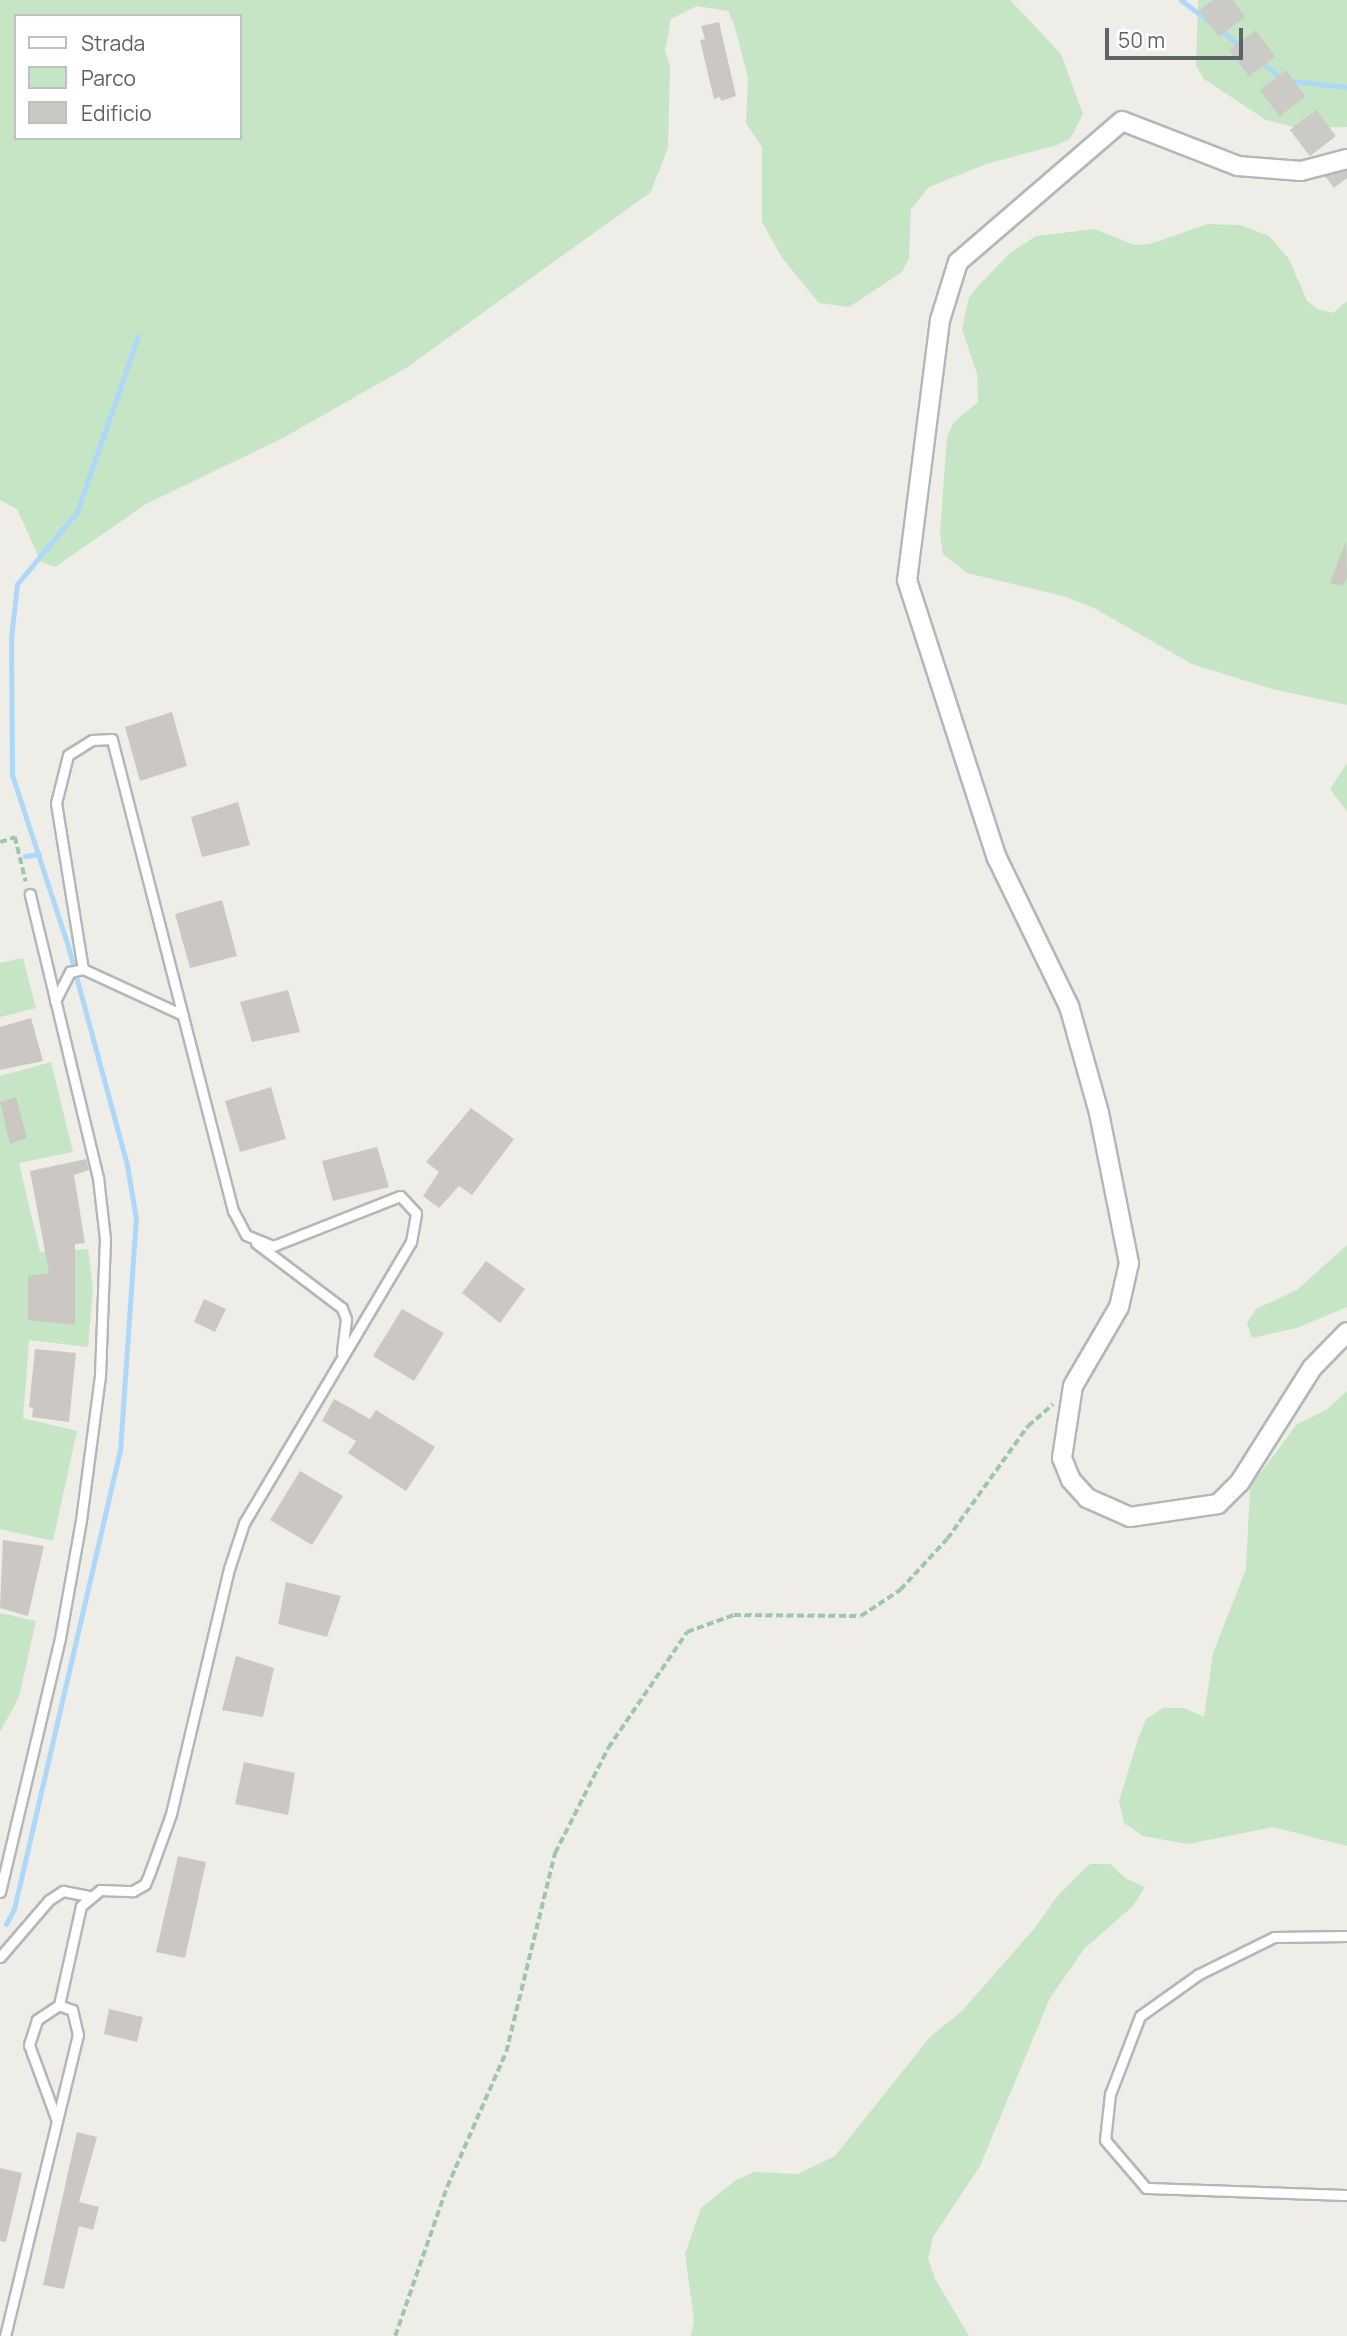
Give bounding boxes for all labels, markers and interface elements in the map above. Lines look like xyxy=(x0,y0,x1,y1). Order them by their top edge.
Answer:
legend xyxy=(14,14,242,140)
scale bar xyxy=(1109,14,1247,58)
text: 50 m xyxy=(1118,26,1165,54)
text: Strada xyxy=(81,29,145,57)
text: Parco xyxy=(81,64,136,92)
text: Edificio xyxy=(81,99,152,127)

